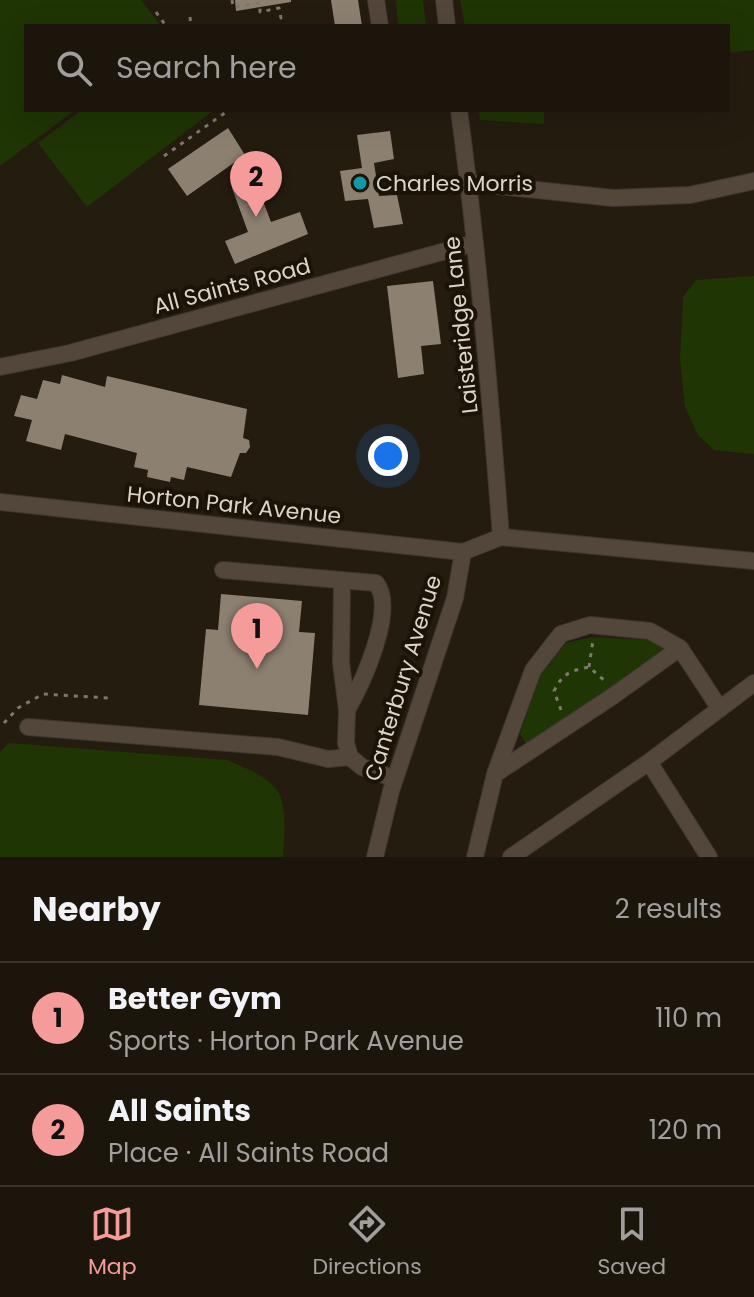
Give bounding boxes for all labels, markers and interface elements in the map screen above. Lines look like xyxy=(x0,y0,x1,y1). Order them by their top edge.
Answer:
search box xyxy=(24,24,730,112)
icon: search xyxy=(52,46,96,90)
text: Search here xyxy=(116,46,297,89)
pin: 2 xyxy=(230,151,282,217)
place label: Charles Morris xyxy=(376,168,533,199)
marker: Charles Morris xyxy=(351,174,369,192)
street label: Laisteridge Lane xyxy=(436,235,486,415)
street label: All Saints Road xyxy=(150,250,314,322)
your location xyxy=(368,436,408,476)
street label: Horton Park Avenue xyxy=(125,478,343,532)
street label: Canterbury Avenue xyxy=(357,571,449,785)
pin: 1 xyxy=(231,603,283,669)
text: Nearby xyxy=(32,885,161,933)
text: 2 results xyxy=(615,891,722,927)
text: Better Gym xyxy=(108,977,282,1020)
text: 1 xyxy=(53,1000,63,1036)
text: 110 m xyxy=(655,1000,722,1036)
text: Sports · Horton Park Avenue xyxy=(108,1023,464,1059)
text: All Saints xyxy=(108,1089,251,1132)
text: 2 xyxy=(51,1112,65,1148)
text: 120 m xyxy=(649,1112,722,1148)
text: Place · All Saints Road xyxy=(108,1135,389,1171)
tab: Map xyxy=(88,1202,137,1283)
tab: Directions xyxy=(312,1202,422,1283)
tab: Saved xyxy=(597,1202,666,1283)

